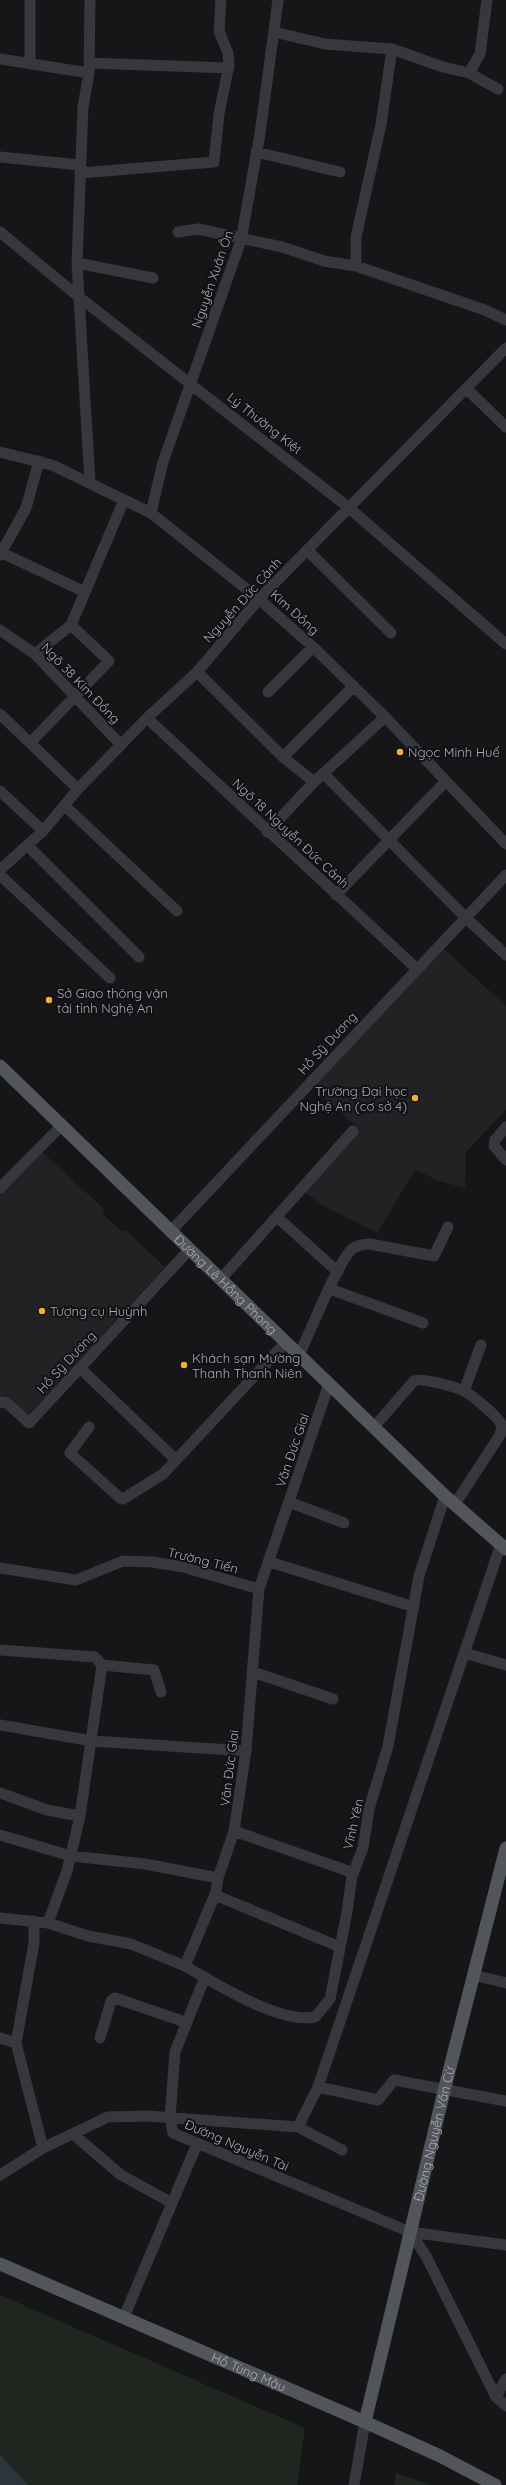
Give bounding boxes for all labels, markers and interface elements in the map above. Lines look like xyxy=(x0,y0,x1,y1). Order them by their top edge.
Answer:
street label: Nguyễn Xuân Ôn xyxy=(188,228,236,330)
street label: Lý Thường Kiệt xyxy=(224,389,306,457)
street label: Nguyễn Đức Cảnh xyxy=(200,554,284,646)
street label: Kim Đồng xyxy=(267,586,323,638)
street label: Ngõ 38 Kim Đồng xyxy=(38,639,124,727)
place label: Ngọc Minh Huế xyxy=(408,744,500,760)
marker: Ngọc Minh Huế xyxy=(395,747,405,757)
street label: Ngõ 18 Nguyễn Đức Cảnh xyxy=(230,775,352,891)
place label: Sở Giao thông vận tải tỉnh Nghệ An xyxy=(57,985,168,1016)
marker: Sở Giao thông vận tải tỉnh Nghệ An xyxy=(44,995,54,1005)
street label: Hồ Sỹ Dương xyxy=(294,1009,360,1077)
place label: Trường Đại học Nghệ An (cơ sở 4) xyxy=(299,1083,407,1114)
marker: Trường Đại học Nghệ An (cơ sở 4) xyxy=(410,1093,420,1103)
street label: Đường Lê Hồng Phong xyxy=(171,1231,281,1337)
place label: Tượng cụ Huỳnh xyxy=(50,1303,147,1319)
marker: Tượng cụ Huỳnh xyxy=(37,1306,47,1316)
street label: Hồ Sỹ Dương xyxy=(33,1328,99,1396)
place label: Khách sạn Mường Thanh Thanh Niên xyxy=(192,1350,302,1381)
marker: Khách sạn Mường Thanh Thanh Niên xyxy=(179,1360,189,1370)
street label: Văn Đức Giai xyxy=(272,1411,312,1489)
street label: Trường Tiến xyxy=(166,1544,240,1576)
street label: Văn Đức Giai xyxy=(216,1729,242,1807)
street label: Vĩnh Yên xyxy=(339,1797,367,1851)
street label: Đường Nguyễn Văn Cừ xyxy=(410,2065,458,2203)
street label: Đường Nguyễn Tài xyxy=(183,2116,291,2174)
street label: Hồ Tùng Mậu xyxy=(209,2348,288,2395)

